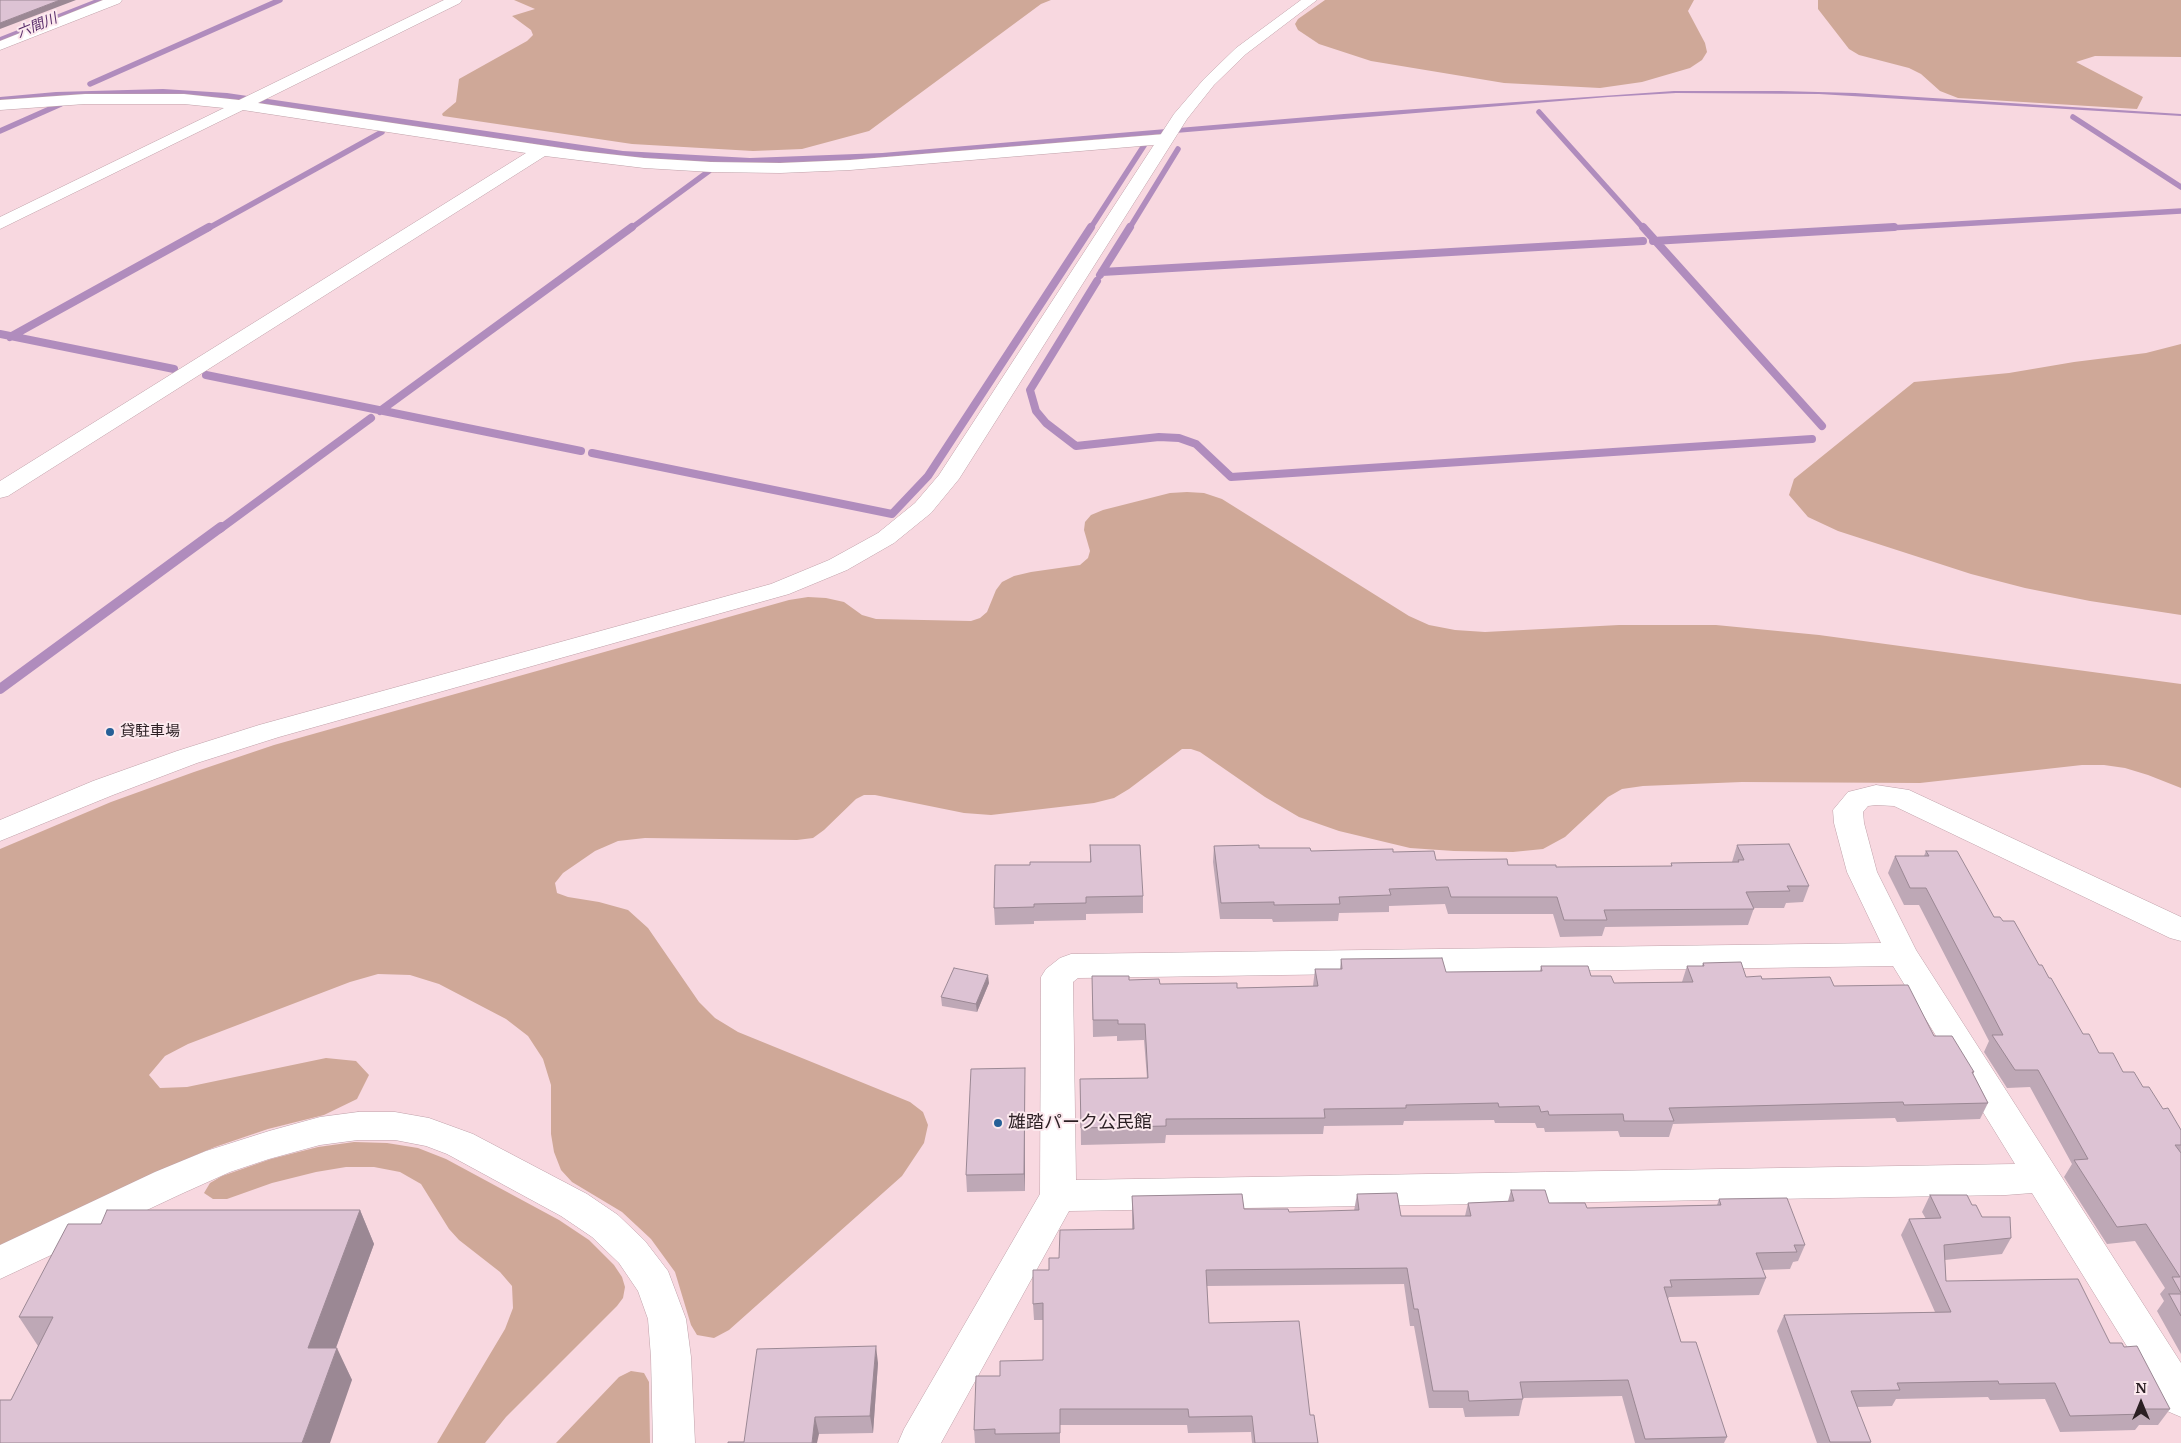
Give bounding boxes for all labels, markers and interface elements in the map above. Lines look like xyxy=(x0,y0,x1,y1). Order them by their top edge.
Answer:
water label: 六間川 xyxy=(14,10,60,42)
place label: 貸駐車場 xyxy=(120,723,180,741)
marker: 貸駐車場 xyxy=(104,726,116,738)
place label: 雄踏パーク公民館 xyxy=(1008,1112,1152,1134)
marker: 雄踏パーク公民館 xyxy=(992,1117,1004,1129)
north arrow xyxy=(2116,1378,2166,1428)
text: N xyxy=(2135,1379,2147,1397)

